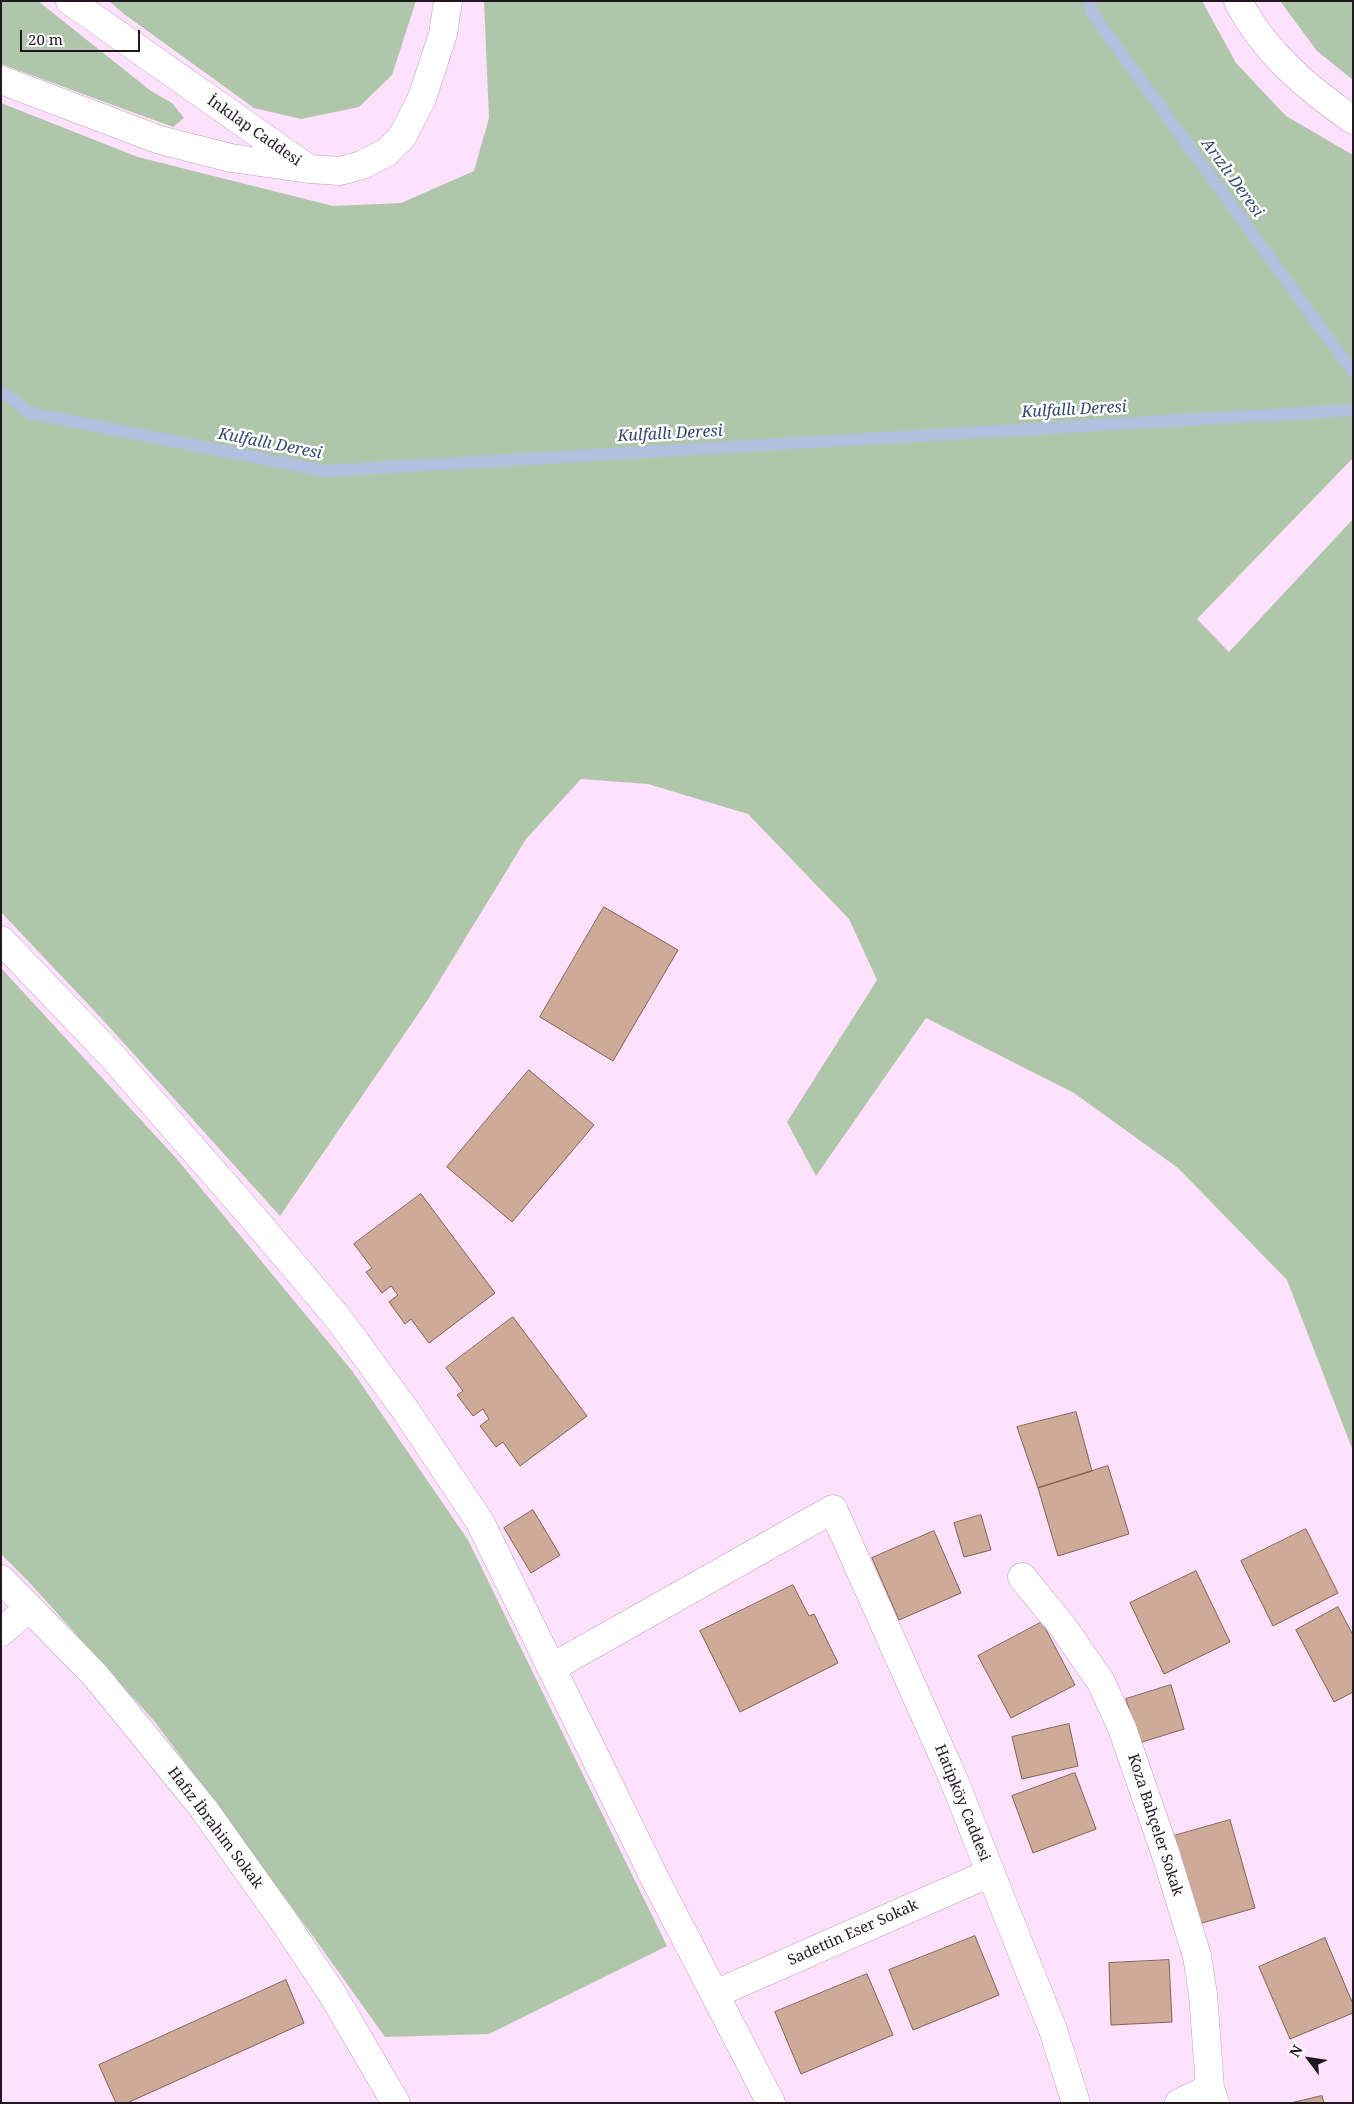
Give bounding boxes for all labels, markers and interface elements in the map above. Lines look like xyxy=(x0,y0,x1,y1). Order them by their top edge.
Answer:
scale bar xyxy=(22,20,142,52)
text: 20 m xyxy=(28,29,63,49)
street label: İnkılap Caddesi xyxy=(204,92,304,170)
water label: Arızlı Deresi xyxy=(1197,135,1267,221)
water label: Kulfallı Deresi xyxy=(1021,398,1127,422)
water label: Kulfallı Deresi xyxy=(617,422,723,446)
water label: Kulfallı Deresi xyxy=(217,425,323,463)
street label: Hatipköy Caddesi xyxy=(930,1742,994,1864)
street label: Koza Bahçeler Sokak xyxy=(1123,1752,1187,1898)
street label: Hafız İbrahim Sokak xyxy=(163,1764,267,1892)
street label: Sadettin Eser Sokak xyxy=(785,1896,921,1970)
north arrow xyxy=(1284,2034,1334,2084)
text: N xyxy=(1285,2041,1307,2061)

